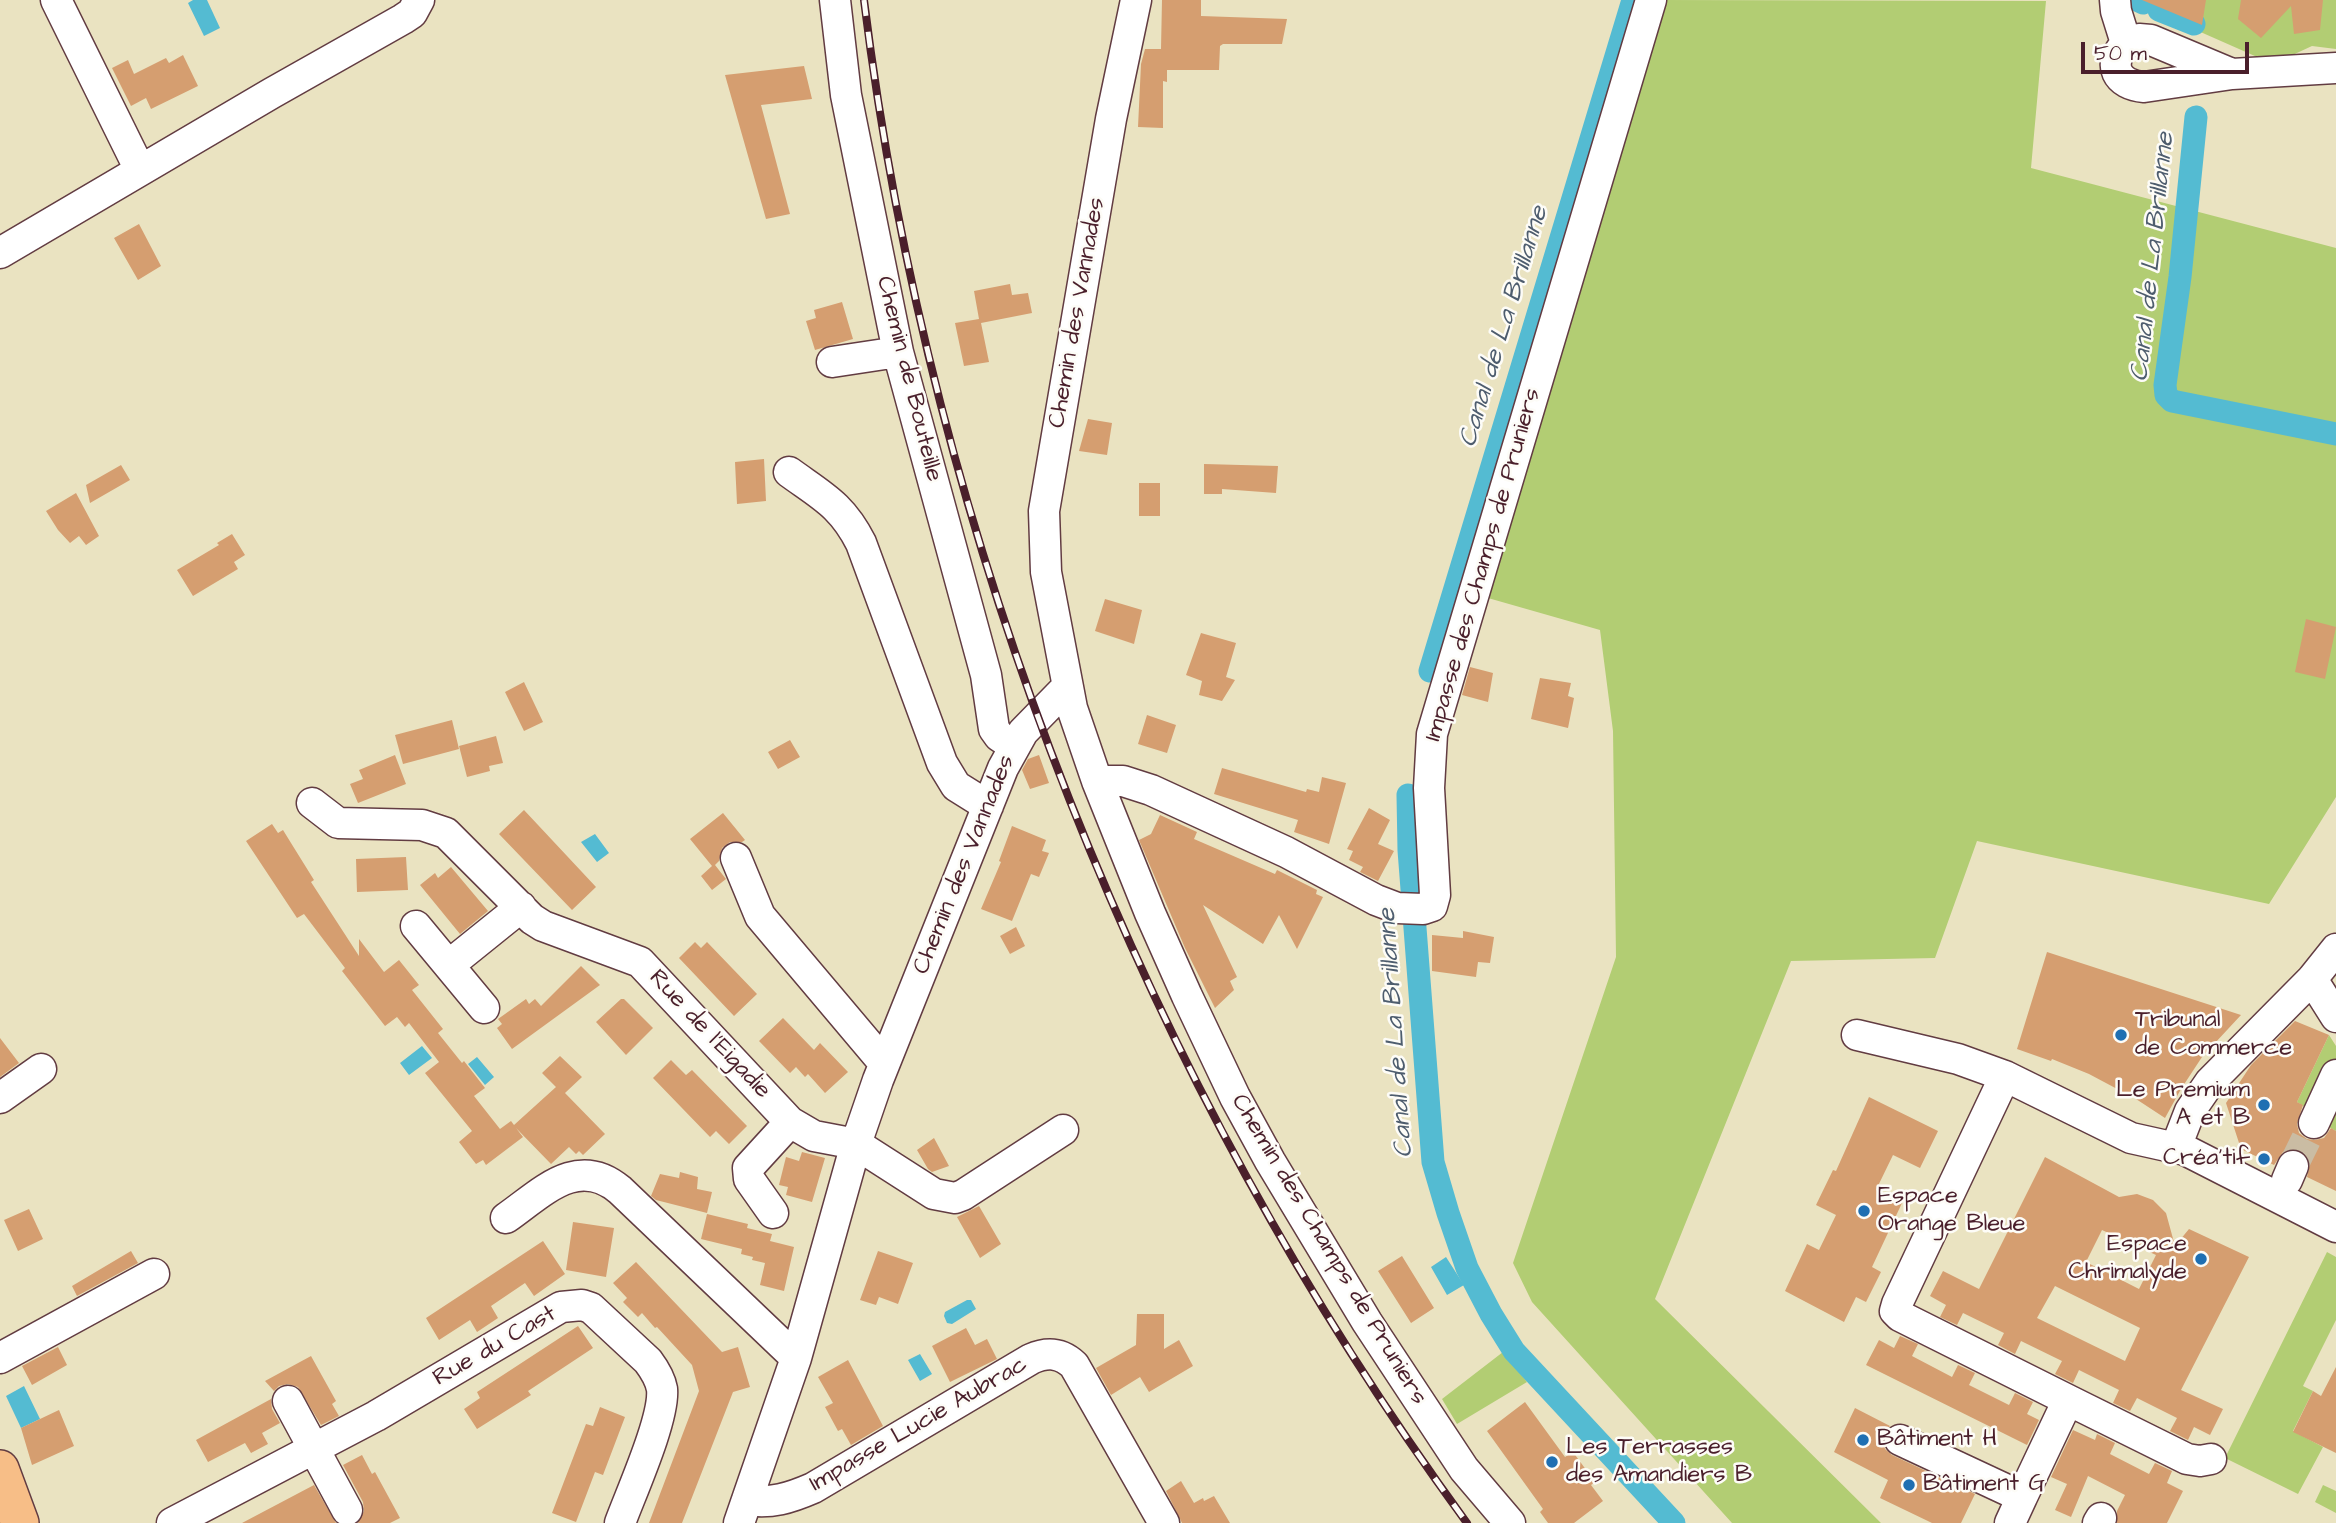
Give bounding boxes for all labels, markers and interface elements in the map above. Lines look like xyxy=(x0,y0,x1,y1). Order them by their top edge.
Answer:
scale bar xyxy=(2084,28,2252,72)
text: 50 m xyxy=(2094,39,2147,68)
water label: Canal de La Brillanne xyxy=(2125,131,2183,383)
street label: Chemin des Vannades xyxy=(1044,196,1112,430)
water label: Canal de La Brillanne xyxy=(1454,203,1556,451)
street label: Chemin de Bouteille xyxy=(869,273,947,485)
street label: Impasse des Champs de Pruniers xyxy=(1420,385,1548,745)
street label: Chemin des Vannades xyxy=(908,751,1022,979)
water label: Canal de La Brillanne xyxy=(1373,907,1421,1159)
street label: Rue de l'Eigadie xyxy=(642,965,776,1105)
place label: Tribunal de Commerce xyxy=(2135,1007,2292,1063)
marker: Tribunal de Commerce xyxy=(2113,1027,2129,1043)
place label: Le Premium A et B xyxy=(2116,1077,2250,1133)
street label: Chemin des Champs de Pruniers xyxy=(1224,1090,1432,1410)
marker: Le Premium A et B xyxy=(2256,1097,2272,1113)
place label: Créa'tif xyxy=(2163,1145,2250,1173)
marker: Créa'tif xyxy=(2256,1151,2272,1167)
place label: Espace Orange Bleue xyxy=(1878,1183,2025,1239)
marker: Espace Orange Bleue xyxy=(1856,1203,1872,1219)
place label: Espace Chrimalyde xyxy=(2068,1231,2187,1287)
marker: Espace Chrimalyde xyxy=(2193,1251,2209,1267)
street label: Rue du Cast xyxy=(429,1300,561,1394)
street label: Impasse Lucie Aubrac xyxy=(805,1351,1033,1499)
place label: Bâtiment H xyxy=(1877,1426,1997,1454)
marker: Bâtiment H xyxy=(1855,1432,1871,1448)
place label: Les Terrasses des Amandiers B xyxy=(1566,1434,1752,1490)
marker: Les Terrasses des Amandiers B xyxy=(1544,1454,1560,1470)
place label: Bâtiment G xyxy=(1923,1471,2045,1499)
marker: Bâtiment G xyxy=(1901,1477,1917,1493)

